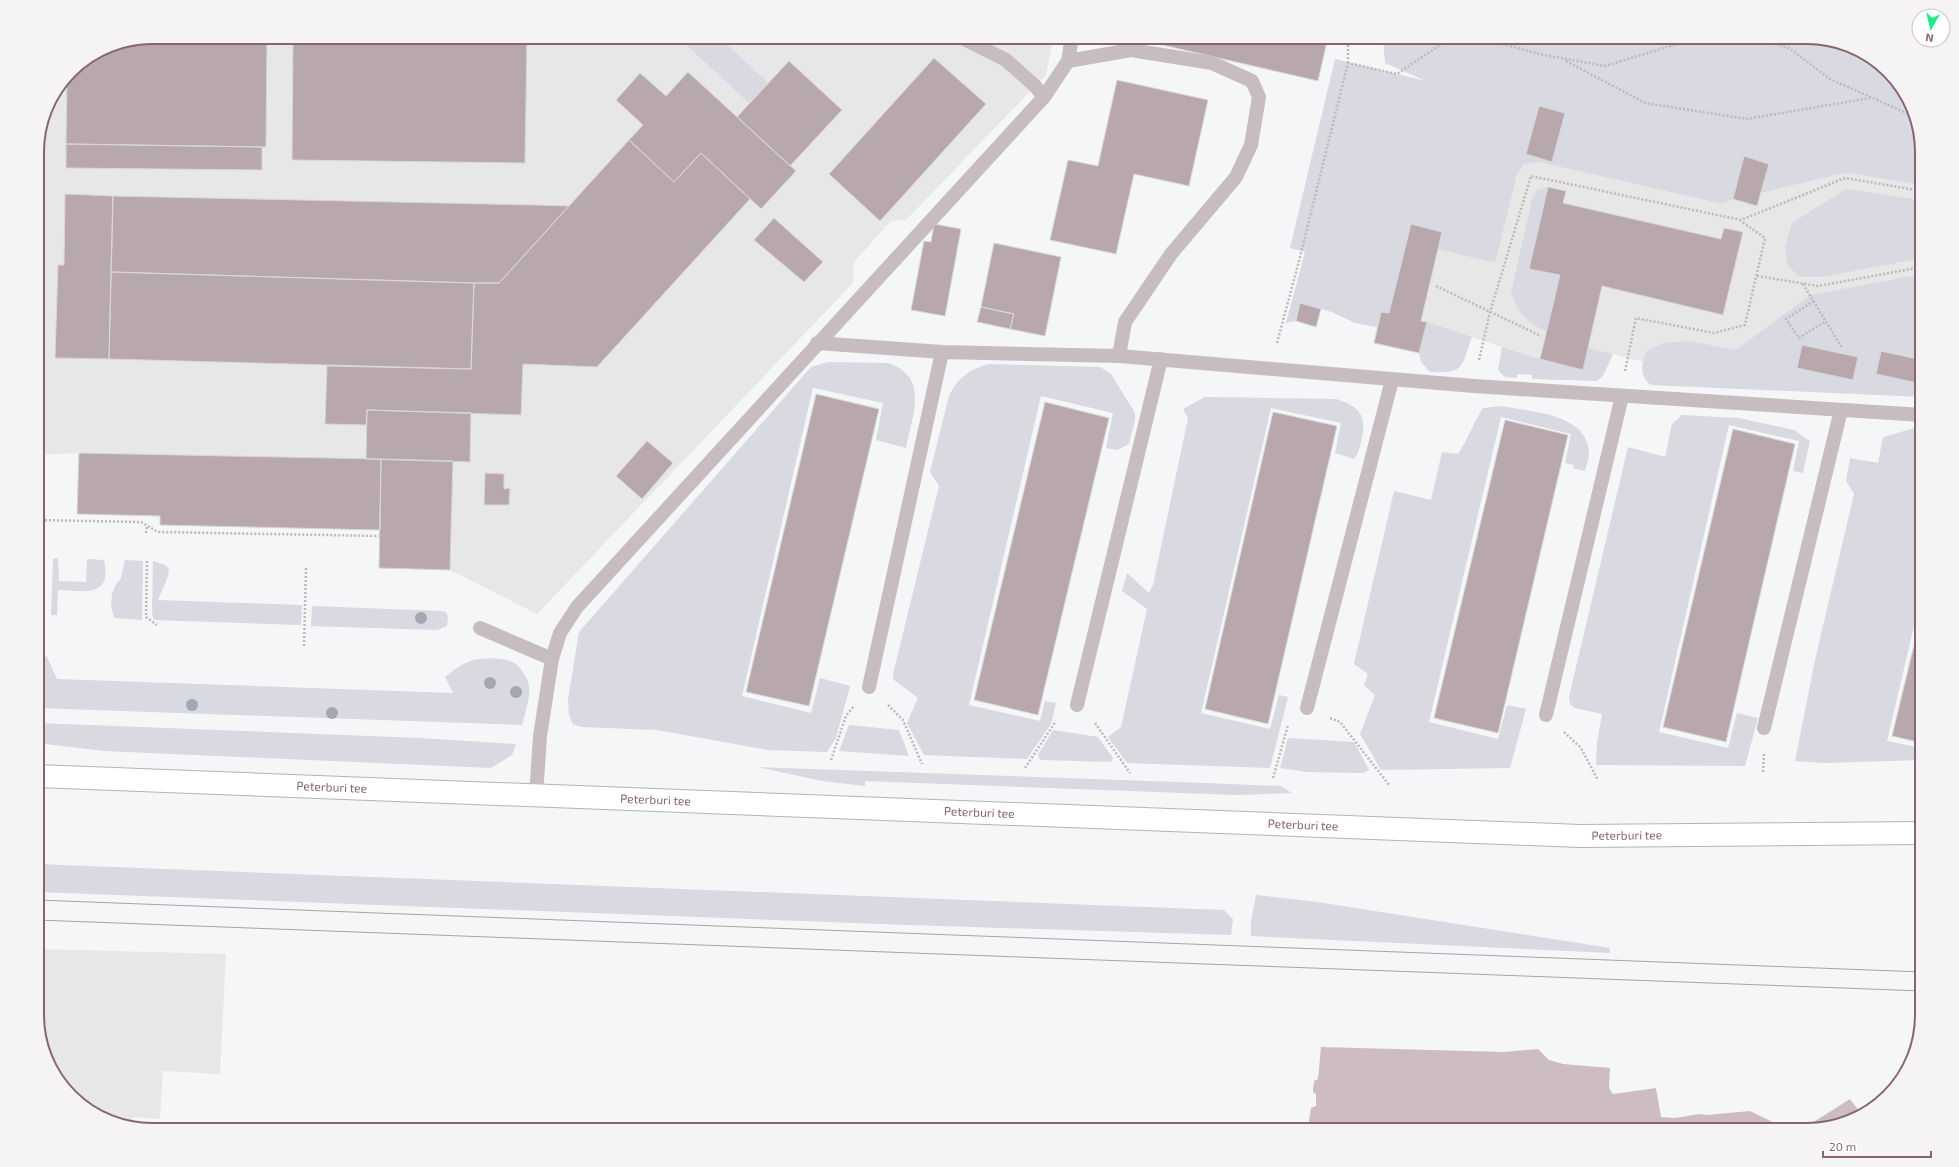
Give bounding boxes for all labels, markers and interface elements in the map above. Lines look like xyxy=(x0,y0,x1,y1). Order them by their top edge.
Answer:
north arrow xyxy=(1911,8,1951,48)
text: N xyxy=(1925,31,1934,45)
street label: Peterburi tee xyxy=(296,778,367,795)
street label: Peterburi tee xyxy=(620,791,691,807)
street label: Peterburi tee xyxy=(944,803,1015,820)
street label: Peterburi tee xyxy=(1267,816,1339,833)
street label: Peterburi tee xyxy=(1591,827,1662,842)
scale bar xyxy=(1823,1133,1931,1159)
text: 20 m xyxy=(1829,1139,1856,1153)

